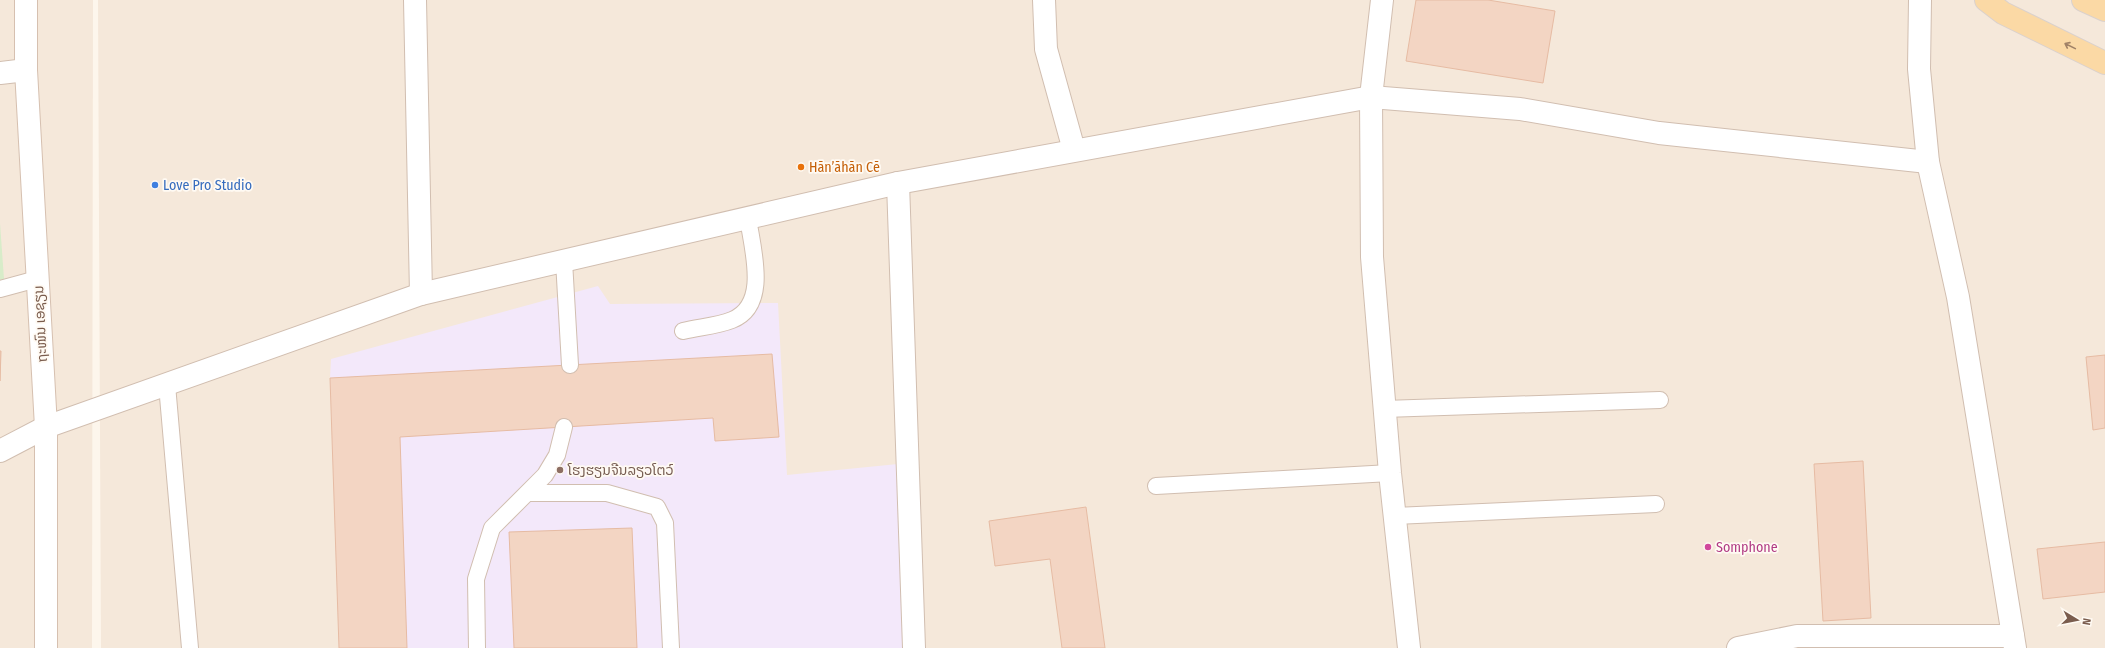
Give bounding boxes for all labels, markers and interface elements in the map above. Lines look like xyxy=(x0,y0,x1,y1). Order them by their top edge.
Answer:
one-way arrow xyxy=(2064,42,2076,49)
place label: Hān’āhān Cē xyxy=(809,159,880,176)
marker: Hān’āhān Cē xyxy=(796,162,806,172)
place label: Love Pro Studio xyxy=(163,177,252,194)
marker: Love Pro Studio xyxy=(150,180,160,190)
street label: ຖະໜົນ ເອຊຽນ xyxy=(30,285,51,363)
place label: ໂຮງຮຽນຈີນລຽວໂຕວ໌ xyxy=(567,462,674,479)
marker: ໂຮງຮຽນຈີນລຽວໂຕວ໌ xyxy=(555,465,565,475)
place label: Somphone xyxy=(1716,539,1778,556)
marker: Somphone xyxy=(1703,542,1713,552)
north arrow xyxy=(2057,600,2097,640)
text: N xyxy=(2079,617,2093,626)

